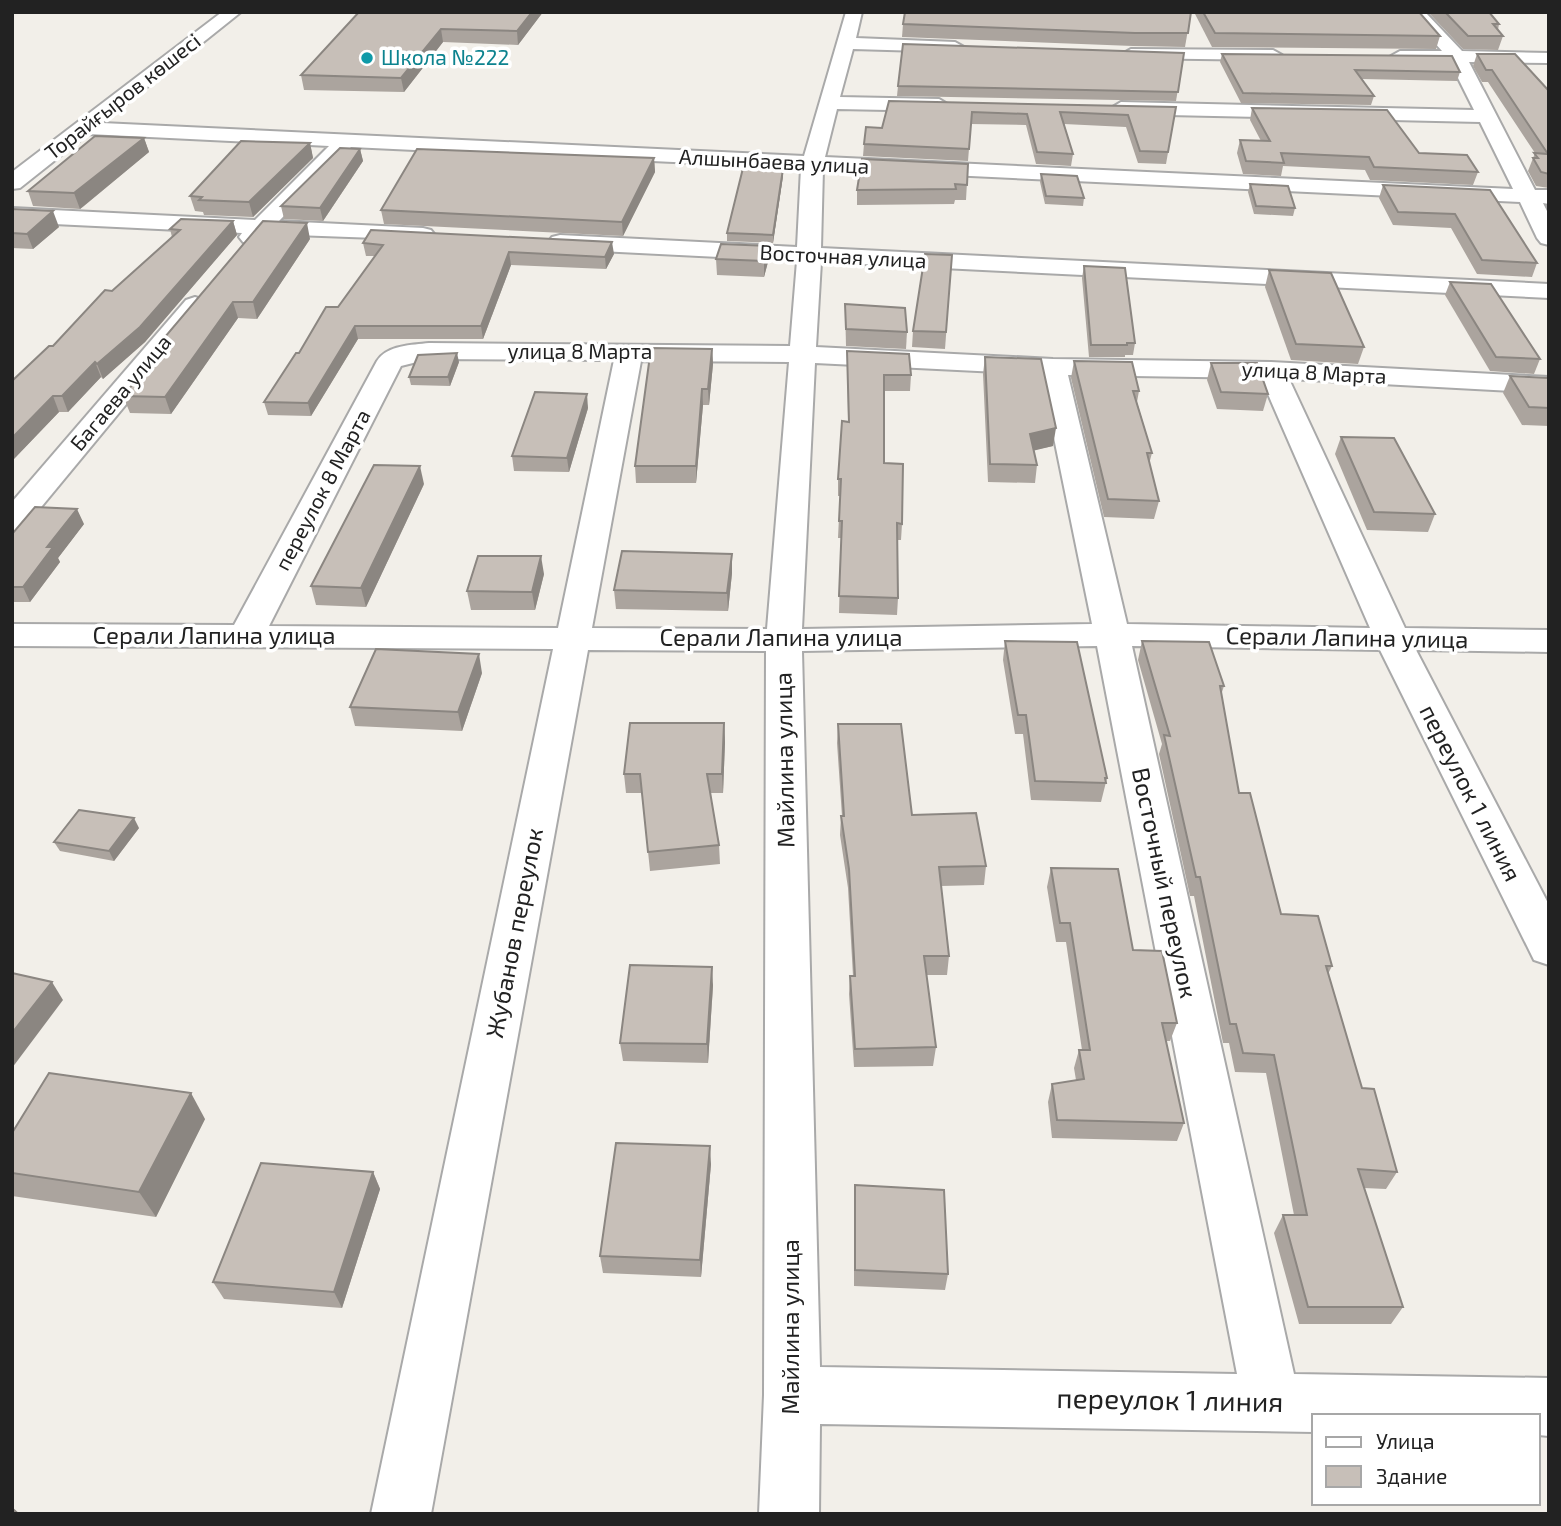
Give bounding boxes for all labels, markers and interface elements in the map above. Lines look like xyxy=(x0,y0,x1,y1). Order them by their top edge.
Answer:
street label: Торайғыров көшесі xyxy=(39,27,205,164)
place label: Школа №222 xyxy=(381,44,509,69)
marker: Школа №222 xyxy=(359,50,375,66)
street label: Алшынбаева улица xyxy=(678,143,870,179)
street label: Восточная улица xyxy=(759,239,927,273)
street label: Багаева улица xyxy=(64,329,176,456)
street label: улица 8 Марта xyxy=(508,338,652,364)
street label: улица 8 Марта xyxy=(1241,355,1387,389)
street label: переулок 8 Марта xyxy=(269,405,376,575)
street label: Серали Лапина улица xyxy=(93,620,335,650)
street label: Серали Лапина улица xyxy=(1225,620,1469,654)
street label: Серали Лапина улица xyxy=(660,622,902,652)
street label: Майлина улица xyxy=(767,672,801,848)
street label: переулок 1 линия xyxy=(1413,699,1528,886)
street label: Восточный переулок xyxy=(1126,765,1204,1001)
street label: Жубанов переулок xyxy=(479,825,549,1040)
street label: Майлина улица xyxy=(775,1239,805,1415)
street label: переулок 1 линия xyxy=(1056,1380,1284,1418)
legend xyxy=(1312,1414,1540,1505)
text: Улица xyxy=(1376,1428,1435,1453)
text: Здание xyxy=(1376,1463,1447,1488)

